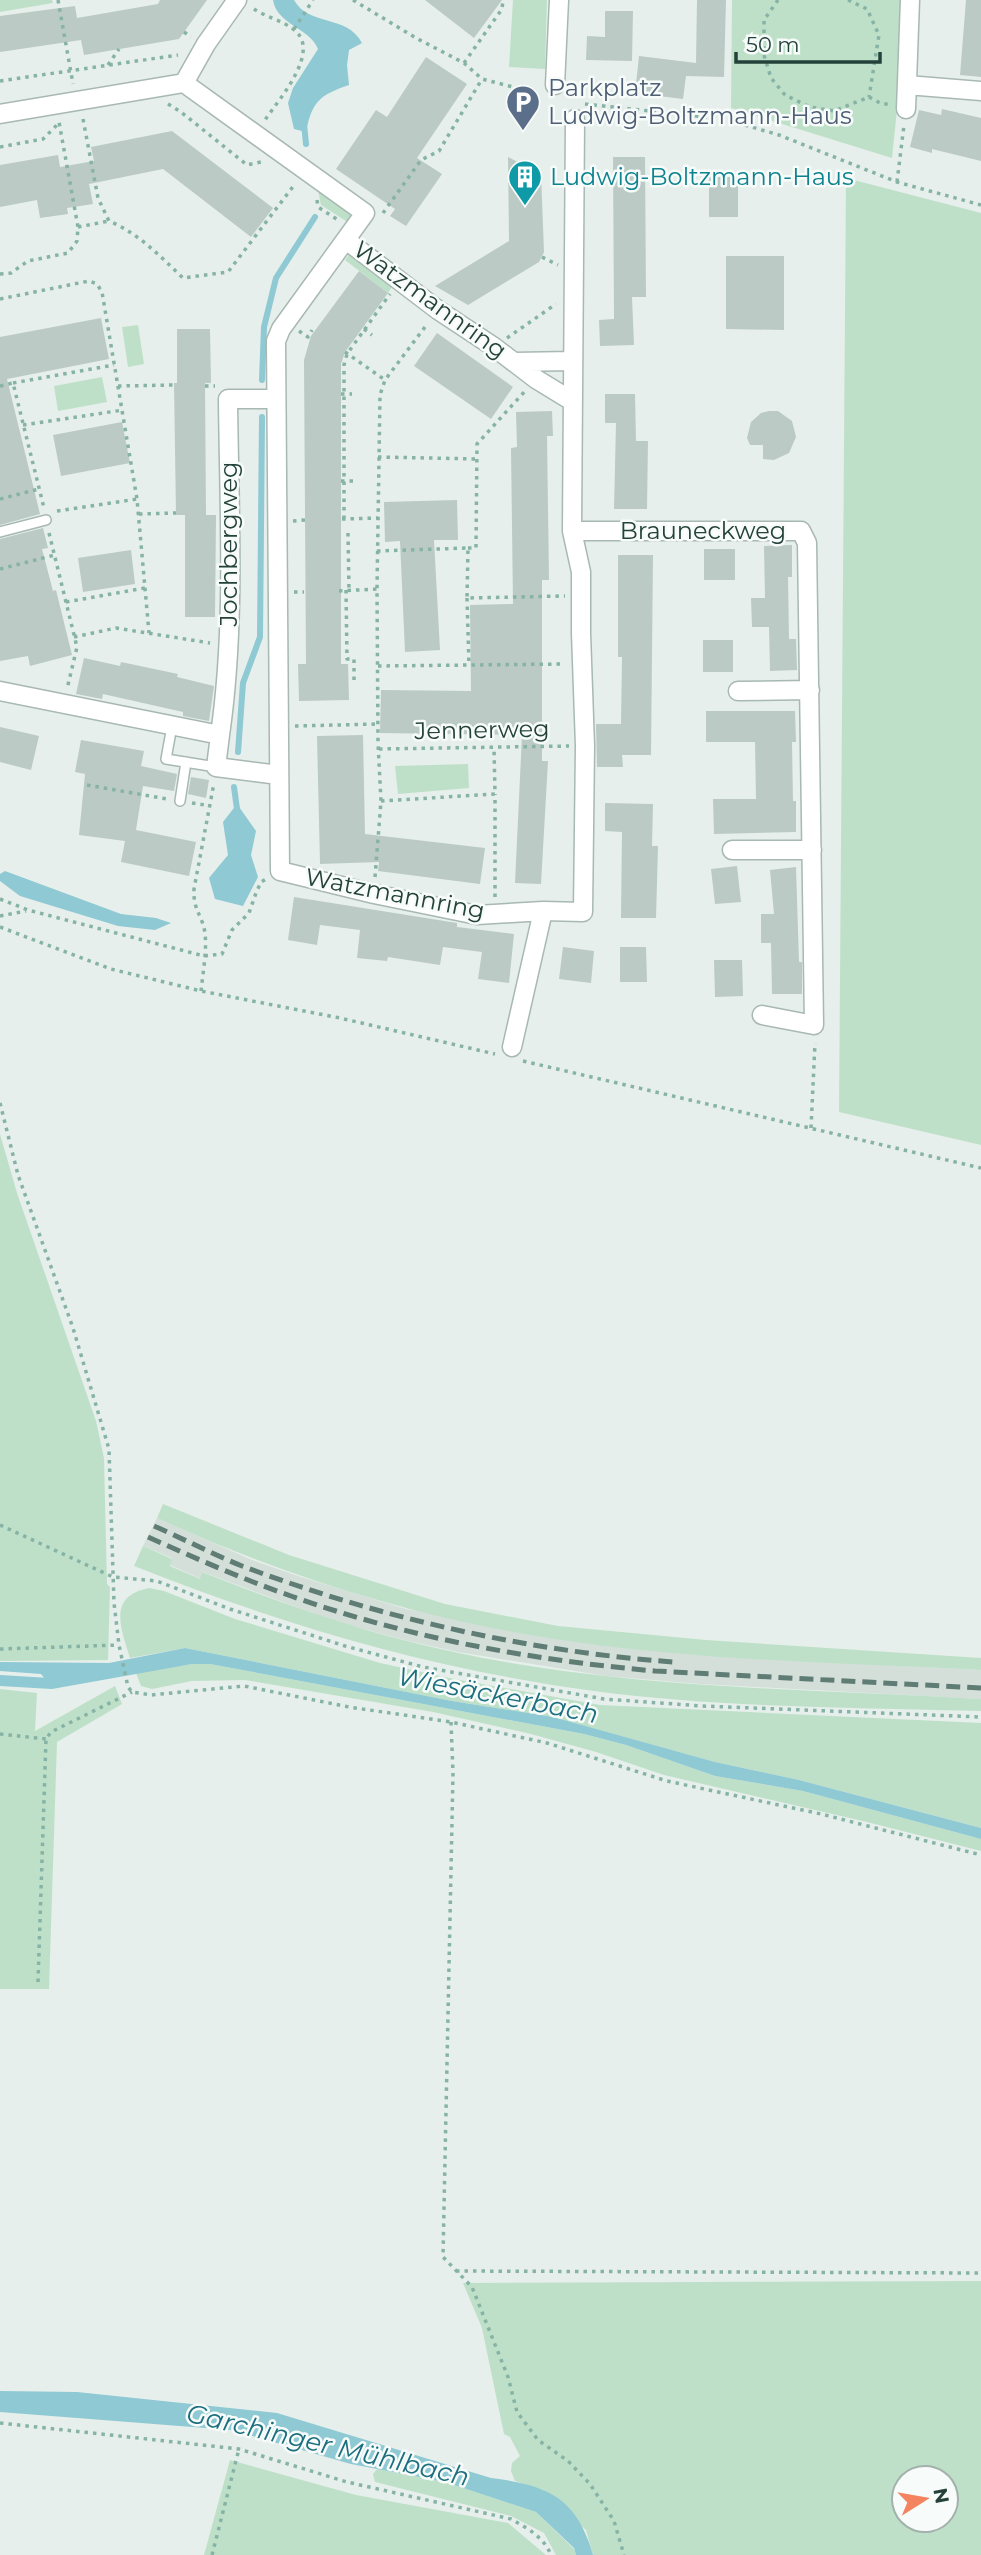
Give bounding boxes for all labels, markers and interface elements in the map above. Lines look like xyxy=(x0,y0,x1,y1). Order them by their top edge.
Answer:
scale bar xyxy=(736,21,880,65)
text: 50 m xyxy=(746,32,800,57)
place label: Parkplatz Ludwig-Boltzmann-Haus xyxy=(548,73,852,130)
parking icon: Parkplatz Ludwig-Boltzmann-Haus xyxy=(504,83,542,132)
building icon: Ludwig-Boltzmann-Haus xyxy=(506,158,544,207)
place label: Ludwig-Boltzmann-Haus xyxy=(550,162,854,191)
street label: Watzmannring xyxy=(348,234,513,365)
street label: Jochbergweg xyxy=(214,462,243,627)
street label: Brauneckweg xyxy=(620,516,786,545)
street label: Jennerweg xyxy=(413,714,550,745)
street label: Watzmannring xyxy=(303,862,487,925)
water label: Wiesäckerbach xyxy=(395,1660,601,1730)
water label: Garchinger Mühlbach xyxy=(183,2397,473,2493)
north arrow xyxy=(890,2464,960,2534)
text: N xyxy=(928,2486,954,2506)

